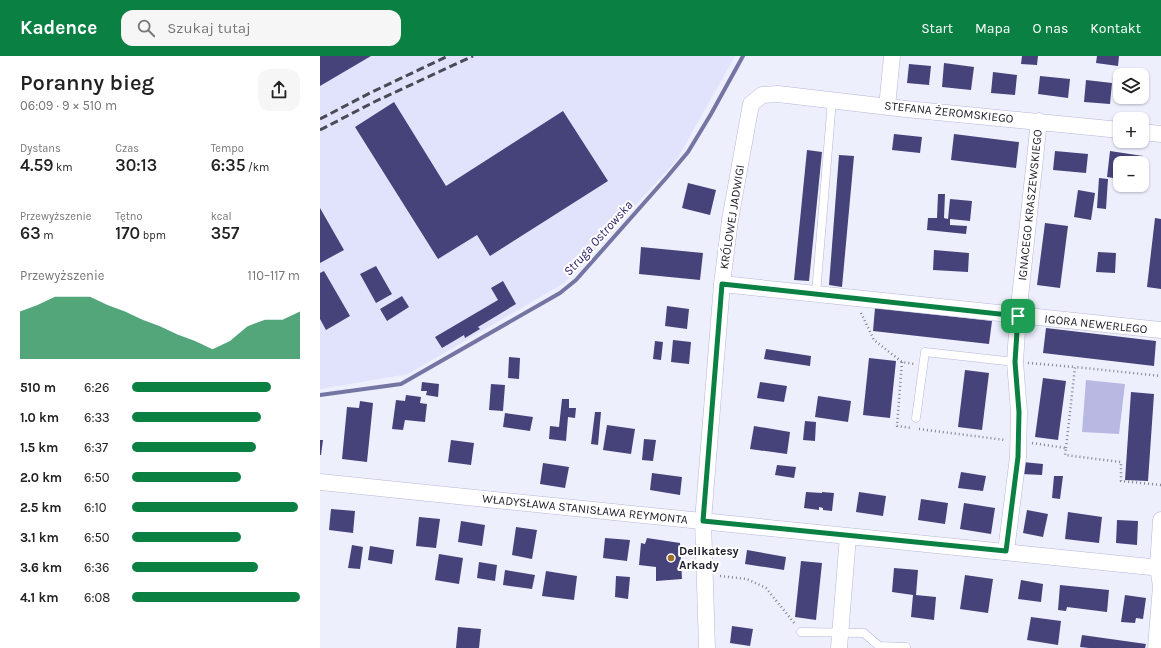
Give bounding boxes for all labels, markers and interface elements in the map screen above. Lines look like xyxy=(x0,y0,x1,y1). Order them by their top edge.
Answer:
search box xyxy=(121,10,401,46)
text: Kadence xyxy=(20,17,97,39)
icon: search xyxy=(135,17,157,39)
text: Szukaj tutaj xyxy=(167,19,251,37)
text: Start xyxy=(921,20,953,37)
text: Mapa xyxy=(975,20,1010,37)
text: O nas xyxy=(1032,20,1068,37)
text: Kontakt xyxy=(1090,20,1141,37)
map controls xyxy=(1113,68,1149,192)
button: layers xyxy=(1113,68,1149,104)
button: share xyxy=(258,69,300,111)
text: Poranny bieg xyxy=(20,70,154,96)
text: 06:09 · 9 × 510 m xyxy=(20,98,117,113)
street label: STEFANA ŻEROMSKIEGO xyxy=(884,98,1014,126)
button: + xyxy=(1113,112,1149,148)
street label: IGNACEGO KRASZEWSKIEGO xyxy=(1015,128,1045,281)
text: Dystans xyxy=(20,142,61,155)
text: Czas xyxy=(115,142,139,155)
text: Tempo xyxy=(211,142,244,155)
text: 4.59 xyxy=(20,155,53,175)
text: 30:13 xyxy=(115,155,157,175)
text: 6:35 xyxy=(211,155,245,175)
button: − xyxy=(1113,156,1149,192)
text: km xyxy=(53,161,73,174)
text: /km xyxy=(245,161,269,174)
street label: KRÓLOWEJ JADWIGI xyxy=(716,164,747,270)
water label: Struga Ostrowska xyxy=(560,197,636,279)
text: Przewyższenie xyxy=(20,210,91,223)
text: Tętno xyxy=(115,210,142,223)
text: kcal xyxy=(211,210,232,223)
text: 63 xyxy=(20,223,41,243)
text: 170 xyxy=(115,223,140,243)
text: 357 xyxy=(211,223,239,243)
text: m xyxy=(41,229,54,242)
text: bpm xyxy=(140,229,166,242)
text: Przewyższenie xyxy=(20,268,104,283)
text: 110–117 m xyxy=(248,268,300,283)
pin xyxy=(1001,299,1035,333)
icon: arrive xyxy=(1007,305,1029,327)
street label: IGORA NEWERLEGO xyxy=(1044,312,1148,336)
text: 510 m xyxy=(20,380,56,395)
text: 6:26 xyxy=(84,380,109,395)
text: 1.0 km xyxy=(20,410,59,425)
text: 6:33 xyxy=(84,410,110,425)
text: 1.5 km xyxy=(20,440,58,455)
text: 6:37 xyxy=(84,440,108,455)
text: 2.0 km xyxy=(20,470,62,485)
text: 6:50 xyxy=(84,470,110,485)
street label: WŁADYSŁAWA STANISŁAWA REYMONTA xyxy=(482,491,689,527)
text: 2.5 km xyxy=(20,500,62,515)
text: 6:10 xyxy=(84,500,106,515)
text: 3.1 km xyxy=(20,530,59,545)
text: 6:50 xyxy=(84,530,110,545)
place label: Delikatesy Arkady xyxy=(679,544,739,572)
marker: Delikatesy Arkady xyxy=(666,553,676,563)
text: 3.6 km xyxy=(20,560,62,575)
text: 6:36 xyxy=(84,560,110,575)
text: 4.1 km xyxy=(20,590,58,605)
text: 6:08 xyxy=(84,590,110,605)

